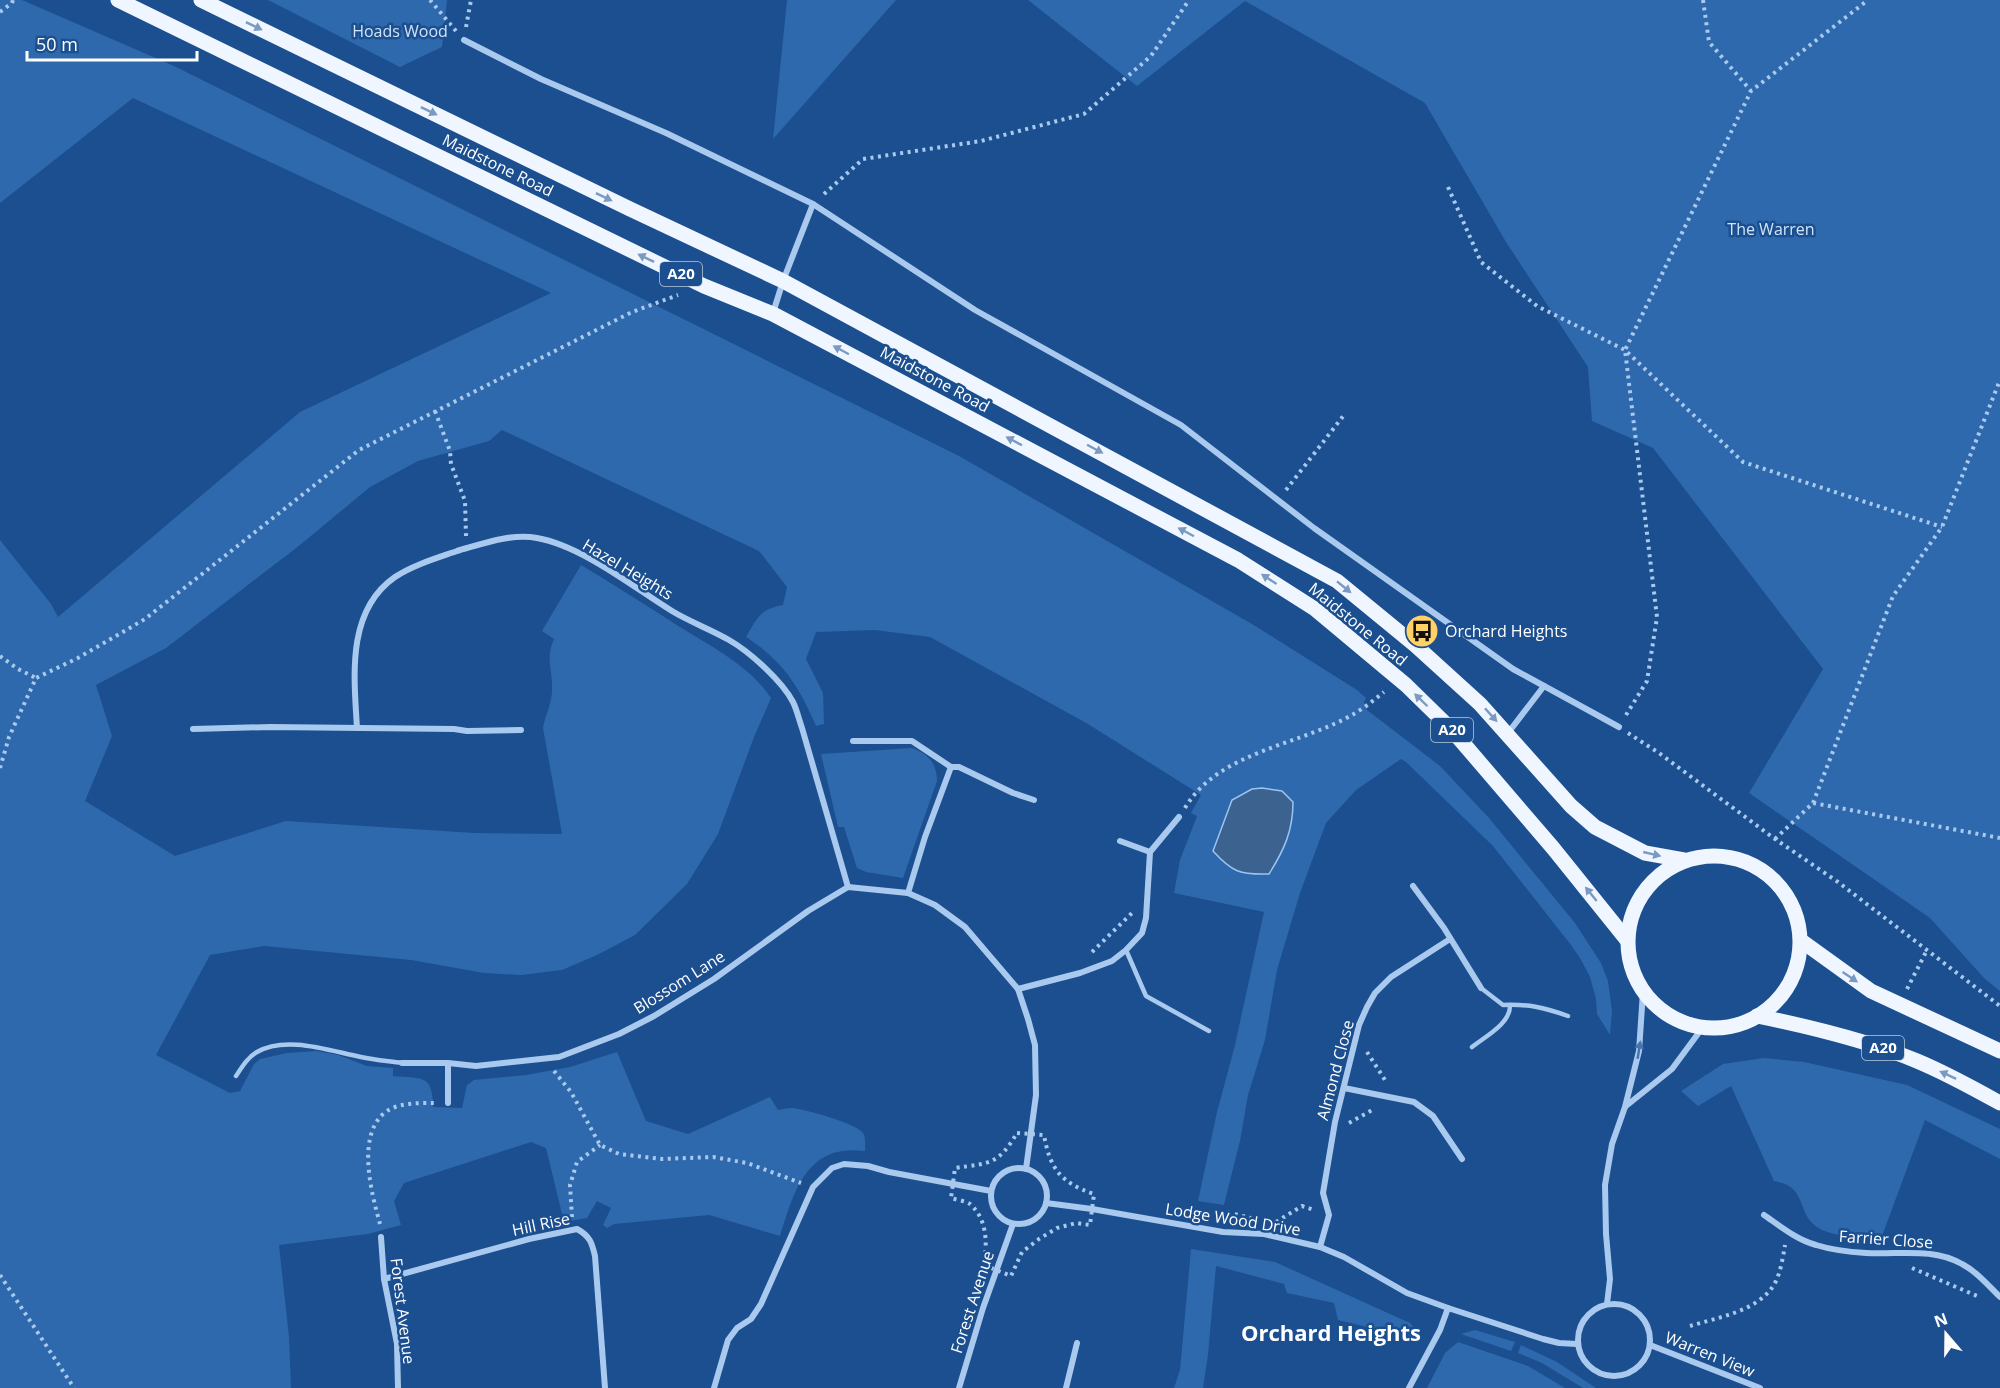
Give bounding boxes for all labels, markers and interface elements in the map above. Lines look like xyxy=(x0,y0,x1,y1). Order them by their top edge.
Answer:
park label: Hoads Wood xyxy=(352,20,448,42)
one-way arrow xyxy=(245,21,262,30)
scale bar xyxy=(27,24,196,62)
text: 50 m xyxy=(36,32,78,56)
one-way arrow xyxy=(421,107,438,116)
street label: Maidstone Road xyxy=(439,129,557,201)
one-way arrow xyxy=(596,192,613,201)
park label: The Warren xyxy=(1727,218,1815,240)
one-way arrow xyxy=(638,253,655,262)
road number: A20 xyxy=(660,262,702,286)
street label: Maidstone Road xyxy=(876,341,994,417)
one-way arrow xyxy=(833,345,850,355)
one-way arrow xyxy=(1005,437,1022,446)
one-way arrow xyxy=(1087,444,1104,454)
one-way arrow xyxy=(1178,528,1195,537)
street label: Hazel Heights xyxy=(579,533,677,605)
one-way arrow xyxy=(1260,574,1277,585)
street label: Maidstone Road xyxy=(1304,577,1412,671)
one-way arrow xyxy=(1336,581,1352,594)
bus stop icon: Orchard Heights xyxy=(1404,613,1440,649)
place label: Orchard Heights xyxy=(1445,620,1567,642)
one-way arrow xyxy=(1414,693,1429,707)
one-way arrow xyxy=(1484,707,1497,722)
road number: A20 xyxy=(1431,718,1473,742)
one-way arrow xyxy=(1642,850,1661,859)
one-way arrow xyxy=(1585,887,1597,902)
street label: Blossom Lane xyxy=(629,945,729,1019)
one-way arrow xyxy=(1842,971,1858,982)
street label: Almond Close xyxy=(1311,1018,1359,1122)
road number: A20 xyxy=(1862,1036,1904,1060)
one-way arrow xyxy=(1634,1040,1643,1059)
one-way arrow xyxy=(1940,1071,1957,1080)
street label: Lodge Wood Drive xyxy=(1164,1197,1302,1241)
street label: Hill Rise xyxy=(510,1207,572,1241)
street label: Farrier Close xyxy=(1838,1225,1934,1253)
street label: Forest Avenue xyxy=(945,1248,999,1356)
street label: Forest Avenue xyxy=(386,1257,420,1365)
north arrow xyxy=(1916,1304,1976,1364)
text: N xyxy=(1931,1307,1951,1332)
district label: Orchard Heights xyxy=(1241,1317,1421,1347)
street label: Warren View xyxy=(1662,1326,1759,1382)

